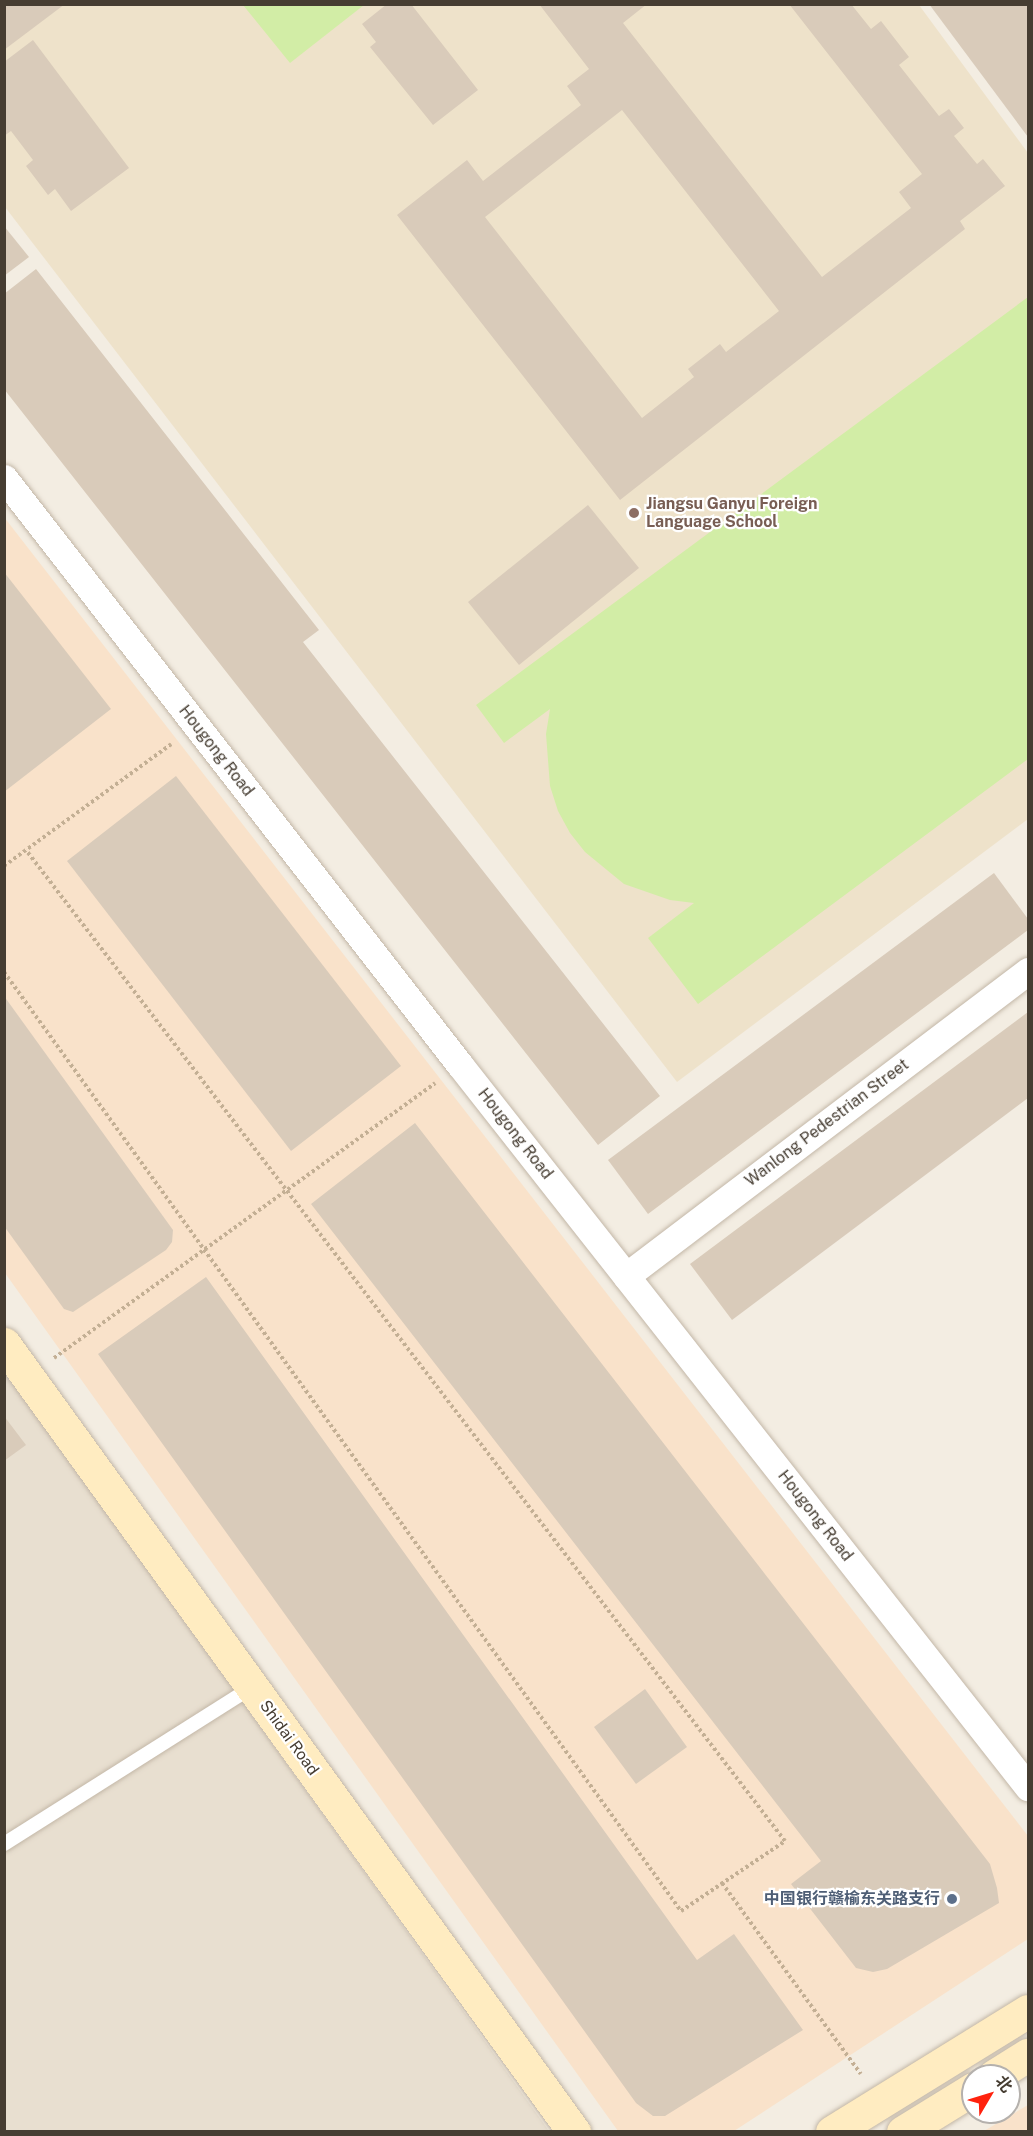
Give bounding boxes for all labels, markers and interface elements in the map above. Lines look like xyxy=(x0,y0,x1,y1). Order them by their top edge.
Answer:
place label: Jiangsu Ganyu Foreign Language School xyxy=(646,494,817,532)
marker: Jiangsu Ganyu Foreign Language School xyxy=(627,506,641,520)
street label: Hougong Road xyxy=(175,702,257,800)
street label: Wanlong Pedestrian Street xyxy=(741,1055,913,1191)
street label: Hougong Road xyxy=(474,1085,556,1183)
street label: Hougong Road xyxy=(774,1467,856,1565)
street label: Shidai Road xyxy=(255,1697,323,1779)
place label: 中国银行赣榆东关路支行 xyxy=(764,1889,940,1909)
marker: 中国银行赣榆东关路支行 xyxy=(945,1892,959,1906)
north arrow xyxy=(961,2064,1021,2124)
text: 北 xyxy=(992,2072,1016,2096)

